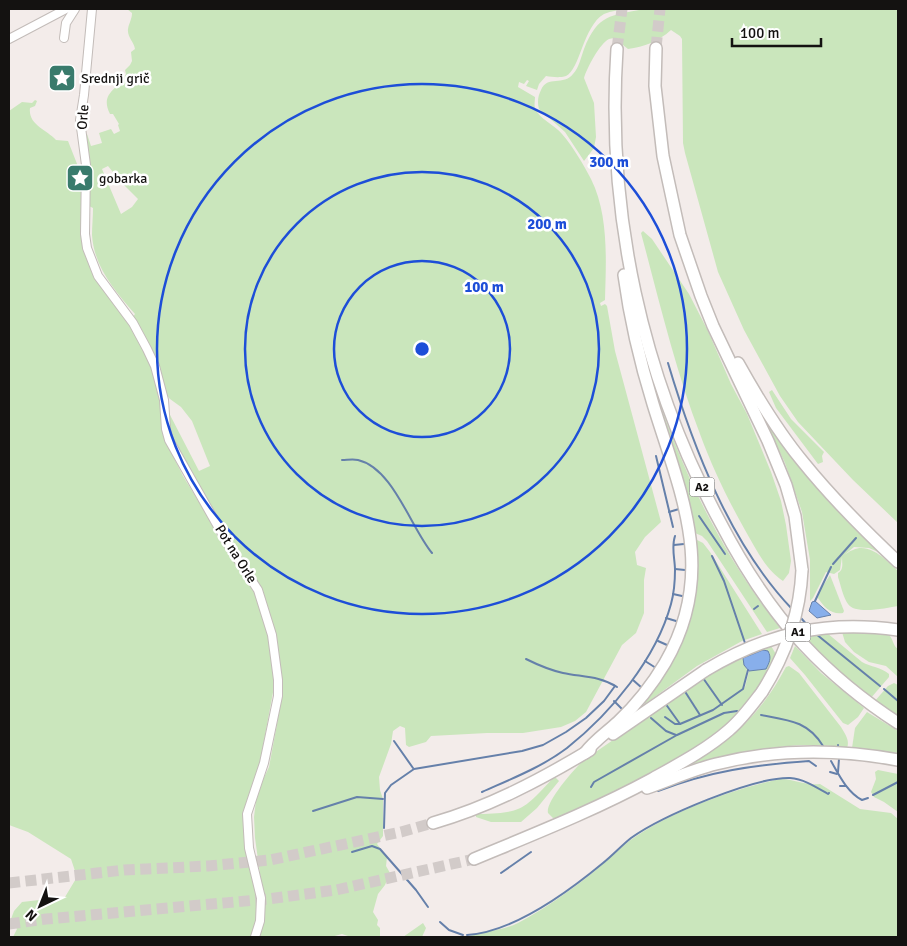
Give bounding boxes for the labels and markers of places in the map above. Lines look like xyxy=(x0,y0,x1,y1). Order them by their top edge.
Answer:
place icon: Srednji grič xyxy=(47,63,77,93)
place label: Srednji grič xyxy=(81,70,150,87)
place icon: gobarka xyxy=(65,163,95,193)
place label: gobarka xyxy=(99,170,147,187)
centre of rings xyxy=(413,340,431,358)

